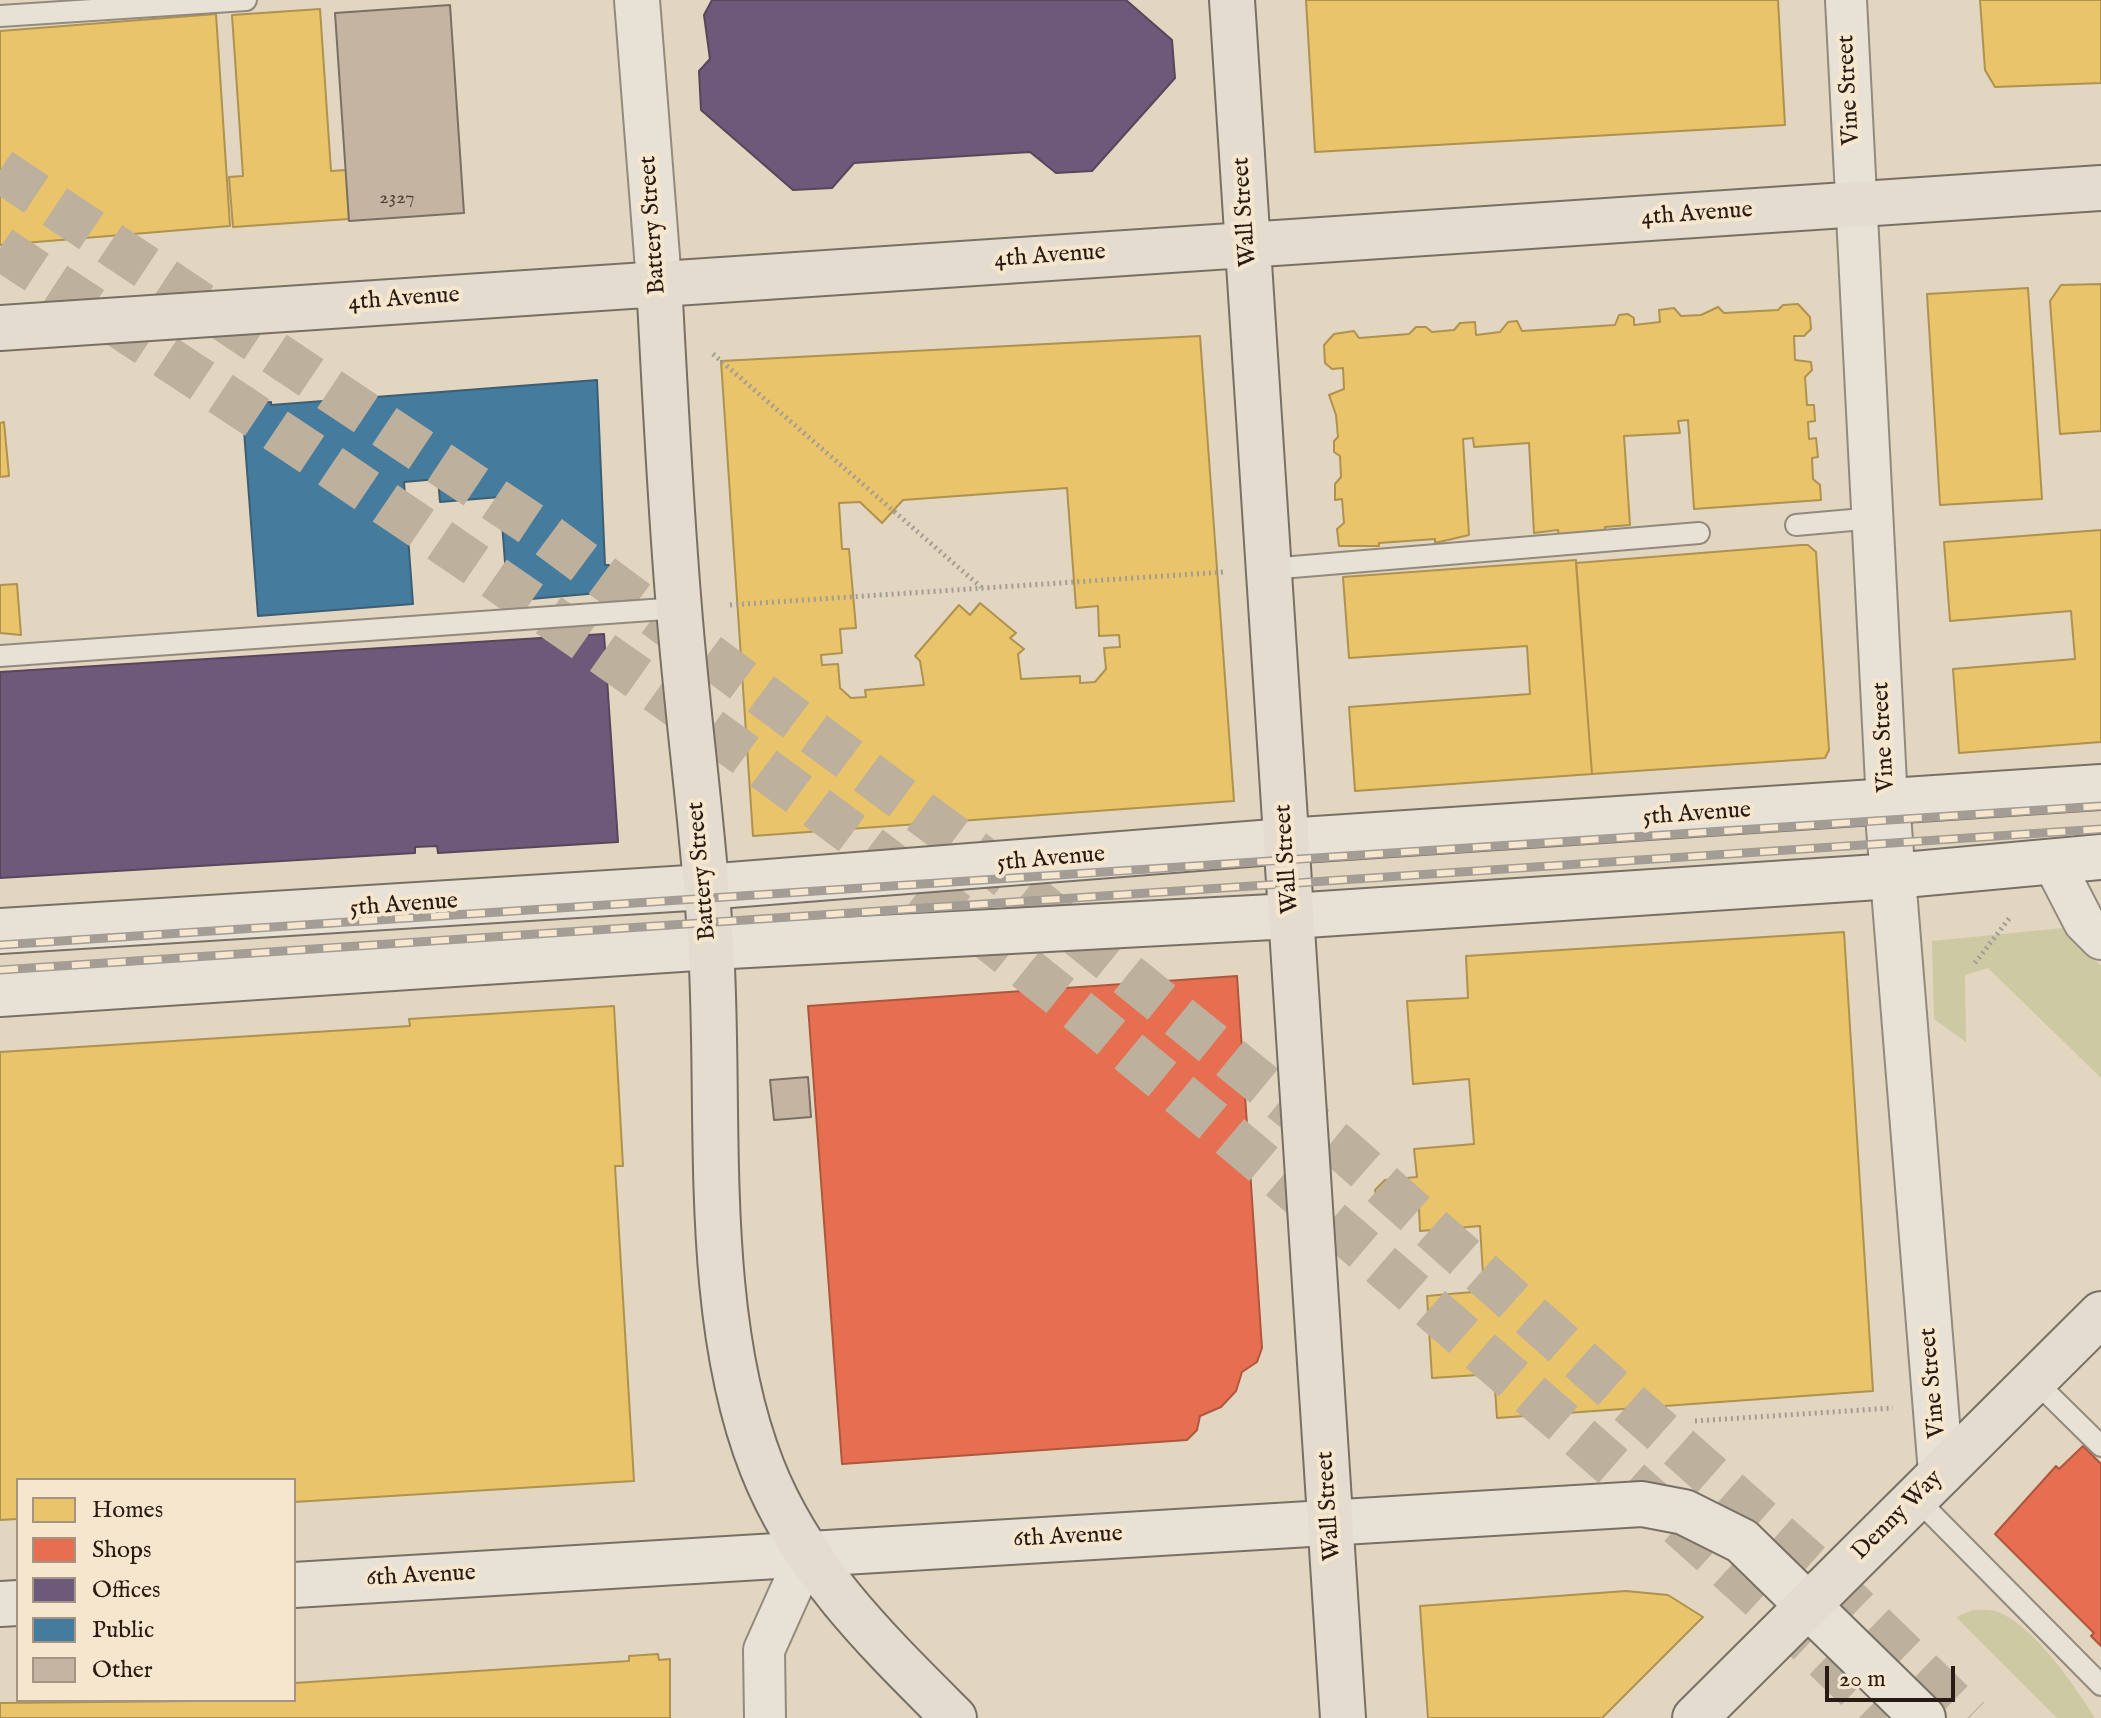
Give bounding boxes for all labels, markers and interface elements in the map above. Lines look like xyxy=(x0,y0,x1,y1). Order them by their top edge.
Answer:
street label: Vine Street xyxy=(1833,34,1867,146)
street label: Battery Street xyxy=(635,155,673,295)
street label: Wall Street xyxy=(1228,156,1264,268)
house number: 2327 xyxy=(379,187,415,211)
street label: 4th Avenue xyxy=(1640,197,1754,233)
street label: 4th Avenue xyxy=(993,239,1107,275)
street label: 4th Avenue xyxy=(347,282,461,318)
street label: Vine Street xyxy=(1868,681,1902,793)
street label: 5th Avenue xyxy=(1642,797,1752,833)
street label: Battery Street xyxy=(683,800,723,942)
street label: Wall Street xyxy=(1270,803,1306,915)
street label: 5th Avenue xyxy=(996,841,1106,879)
street label: 5th Avenue xyxy=(349,888,459,924)
street label: Vine Street xyxy=(1915,1327,1953,1439)
street label: Wall Street xyxy=(1312,1450,1348,1562)
street label: Denny Way xyxy=(1847,1465,1949,1567)
legend xyxy=(16,1478,296,1702)
text: Homes xyxy=(92,1495,163,1526)
street label: 6th Avenue xyxy=(1012,1521,1124,1555)
text: Shops xyxy=(92,1535,151,1566)
street label: 6th Avenue xyxy=(365,1560,477,1594)
text: Offices xyxy=(92,1575,160,1606)
text: Public xyxy=(92,1615,154,1646)
scale bar xyxy=(1829,1650,1959,1700)
text: Other xyxy=(92,1655,153,1686)
text: 20 m xyxy=(1839,1664,1886,1695)

